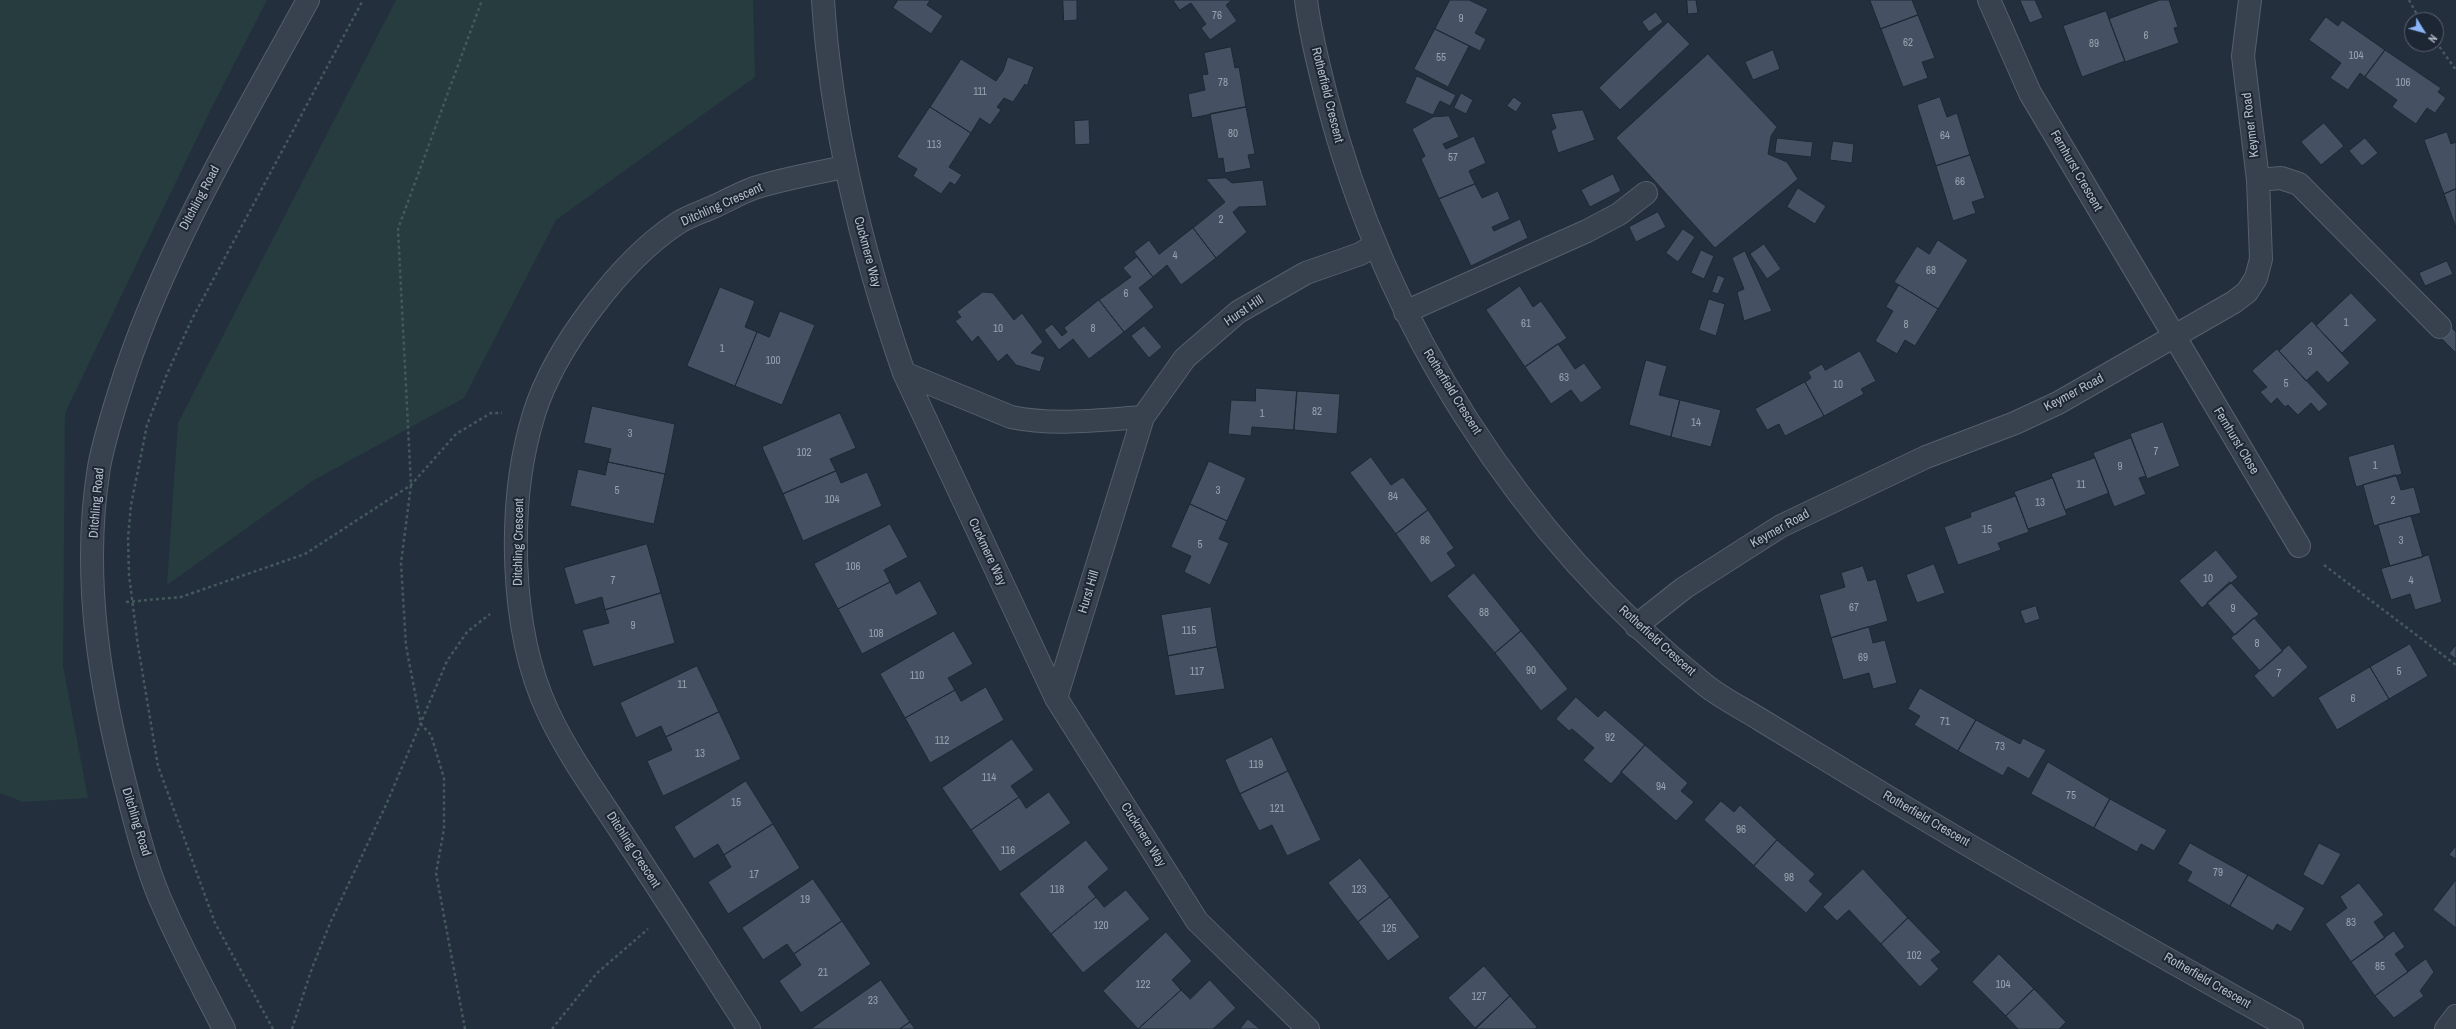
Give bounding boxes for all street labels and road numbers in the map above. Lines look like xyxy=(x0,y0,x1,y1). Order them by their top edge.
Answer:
street label: Rotherfield Crescent xyxy=(1308,46,1346,144)
street label: Keymer Road xyxy=(2239,92,2263,158)
street label: Fernhurst Crescent xyxy=(2047,128,2105,214)
street label: Ditchling Road xyxy=(177,163,223,233)
street label: Ditchling Crescent xyxy=(679,180,765,230)
street label: Cuckmere Way xyxy=(850,215,884,289)
street label: Hurst Hill xyxy=(1221,292,1267,330)
street label: Rotherfield Crescent xyxy=(1419,346,1485,438)
street label: Keymer Road xyxy=(2042,371,2106,415)
street label: Fernhurst Close xyxy=(2210,405,2262,477)
street label: Ditchling Road xyxy=(86,467,108,539)
street label: Ditchling Crescent xyxy=(510,498,528,586)
street label: Keymer Road xyxy=(1748,506,1812,552)
street label: Cuckmere Way xyxy=(965,516,1009,588)
street label: Hurst Hill xyxy=(1075,569,1103,615)
street label: Rotherfield Crescent xyxy=(1615,602,1699,680)
street label: Ditchling Road xyxy=(118,786,154,858)
street label: Rotherfield Crescent xyxy=(1880,788,1972,850)
street label: Cuckmere Way xyxy=(1117,800,1169,870)
street label: Ditchling Crescent xyxy=(603,809,663,891)
street label: Rotherfield Crescent xyxy=(2161,950,2253,1012)

